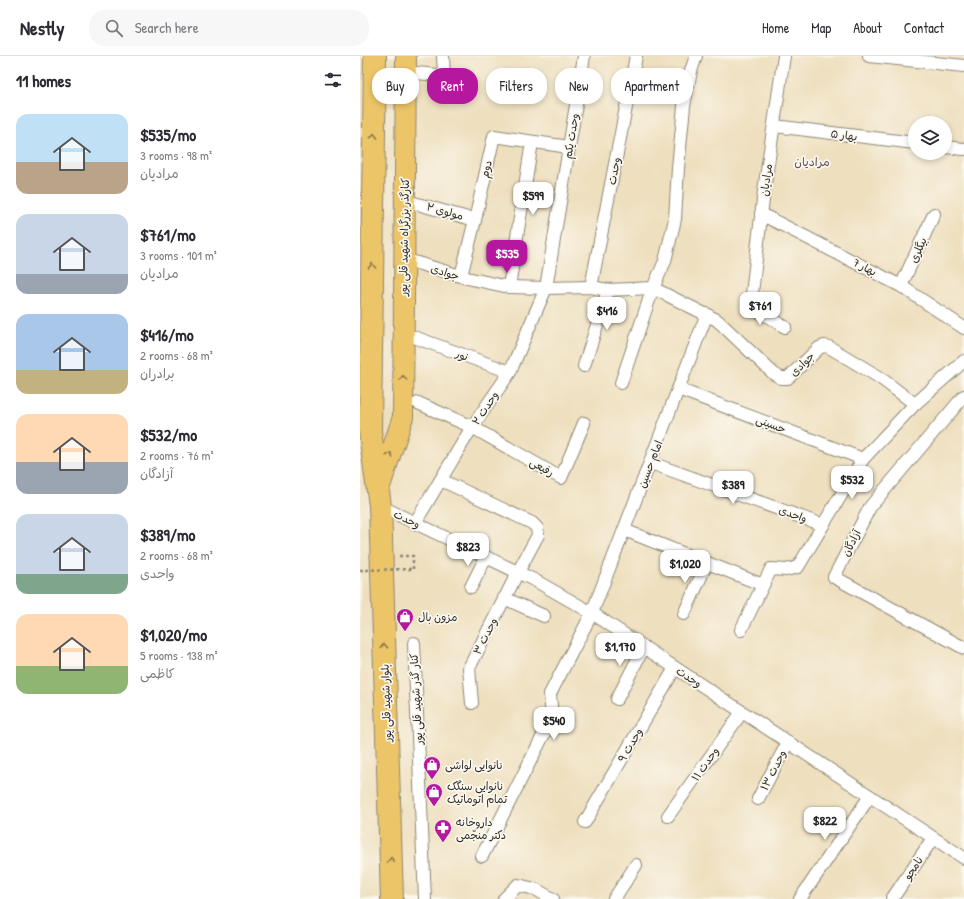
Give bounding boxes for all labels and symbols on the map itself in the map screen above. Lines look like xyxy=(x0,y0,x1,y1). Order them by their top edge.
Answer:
street label: وحدت یکم xyxy=(560,112,583,160)
street label: بهار ۵ xyxy=(830,126,858,145)
one-way arrow xyxy=(370,133,378,139)
district label: مرادیان xyxy=(794,153,830,170)
street label: وحدت xyxy=(604,156,624,186)
street label: دوم xyxy=(477,159,497,180)
street label: مرادیان xyxy=(757,163,775,197)
street label: کنارگذر بزرگراه شهید قلی پور xyxy=(396,178,413,297)
pin: $599 xyxy=(509,182,557,216)
street label: مولوی ۲ xyxy=(425,199,465,224)
street label: بیگلری xyxy=(906,235,931,265)
pin: $535 xyxy=(483,240,531,274)
street label: بهار 7 xyxy=(850,255,879,280)
street label: جوادی xyxy=(429,261,461,284)
one-way arrow xyxy=(368,263,376,269)
pin: $761 xyxy=(736,292,784,326)
pin: $416 xyxy=(583,297,631,331)
street label: نور xyxy=(452,346,470,365)
street label: جوادی xyxy=(787,349,818,380)
one-way arrow xyxy=(399,375,407,381)
street label: وحدت ۲ xyxy=(469,388,501,428)
street label: حسینی xyxy=(754,412,788,437)
street label: امام حسین xyxy=(635,438,667,491)
one-way arrow xyxy=(385,452,394,459)
street label: رفیعی xyxy=(527,455,557,480)
pin: $532 xyxy=(828,466,876,500)
pin: $389 xyxy=(709,471,757,505)
street label: واحدی xyxy=(777,502,809,526)
street label: وحدت xyxy=(391,507,423,531)
street label: آزادگان xyxy=(838,526,864,559)
pin: $823 xyxy=(444,533,492,567)
pin: $1,020 xyxy=(652,550,718,584)
shop icon: مزون بال xyxy=(395,607,415,632)
place label: مزون بال xyxy=(418,610,457,625)
street label: وحدت ۳ xyxy=(470,615,500,657)
pin: $1,170 xyxy=(587,633,653,667)
one-way arrow xyxy=(380,643,389,649)
street label: کنار گذر شهید قلی پور xyxy=(407,653,426,746)
street label: بلوار شهید قلی پور xyxy=(378,664,395,743)
street label: وحدت xyxy=(673,664,705,690)
pin: $540 xyxy=(530,707,578,741)
street label: وحدت ۹ xyxy=(615,725,645,765)
street label: وحدت ۱۱ xyxy=(688,744,722,784)
street label: وحدت ۱۳ xyxy=(757,747,789,793)
shop icon: نانوایی لواشی xyxy=(422,755,442,780)
place label: نانوایی لواشی xyxy=(445,758,503,773)
place label: نانوایی سنگک تمام اتوماتیک xyxy=(447,779,508,808)
shop icon: نانوایی سنگک تمام اتوماتیک xyxy=(424,782,444,807)
pin: $822 xyxy=(801,807,849,841)
place label: داروخانه دکتر منجّمی xyxy=(456,815,506,843)
pharmacy icon: داروخانه دکتر منجّمی xyxy=(433,818,453,843)
street label: نامجو xyxy=(900,854,927,884)
one-way arrow xyxy=(387,857,395,863)

